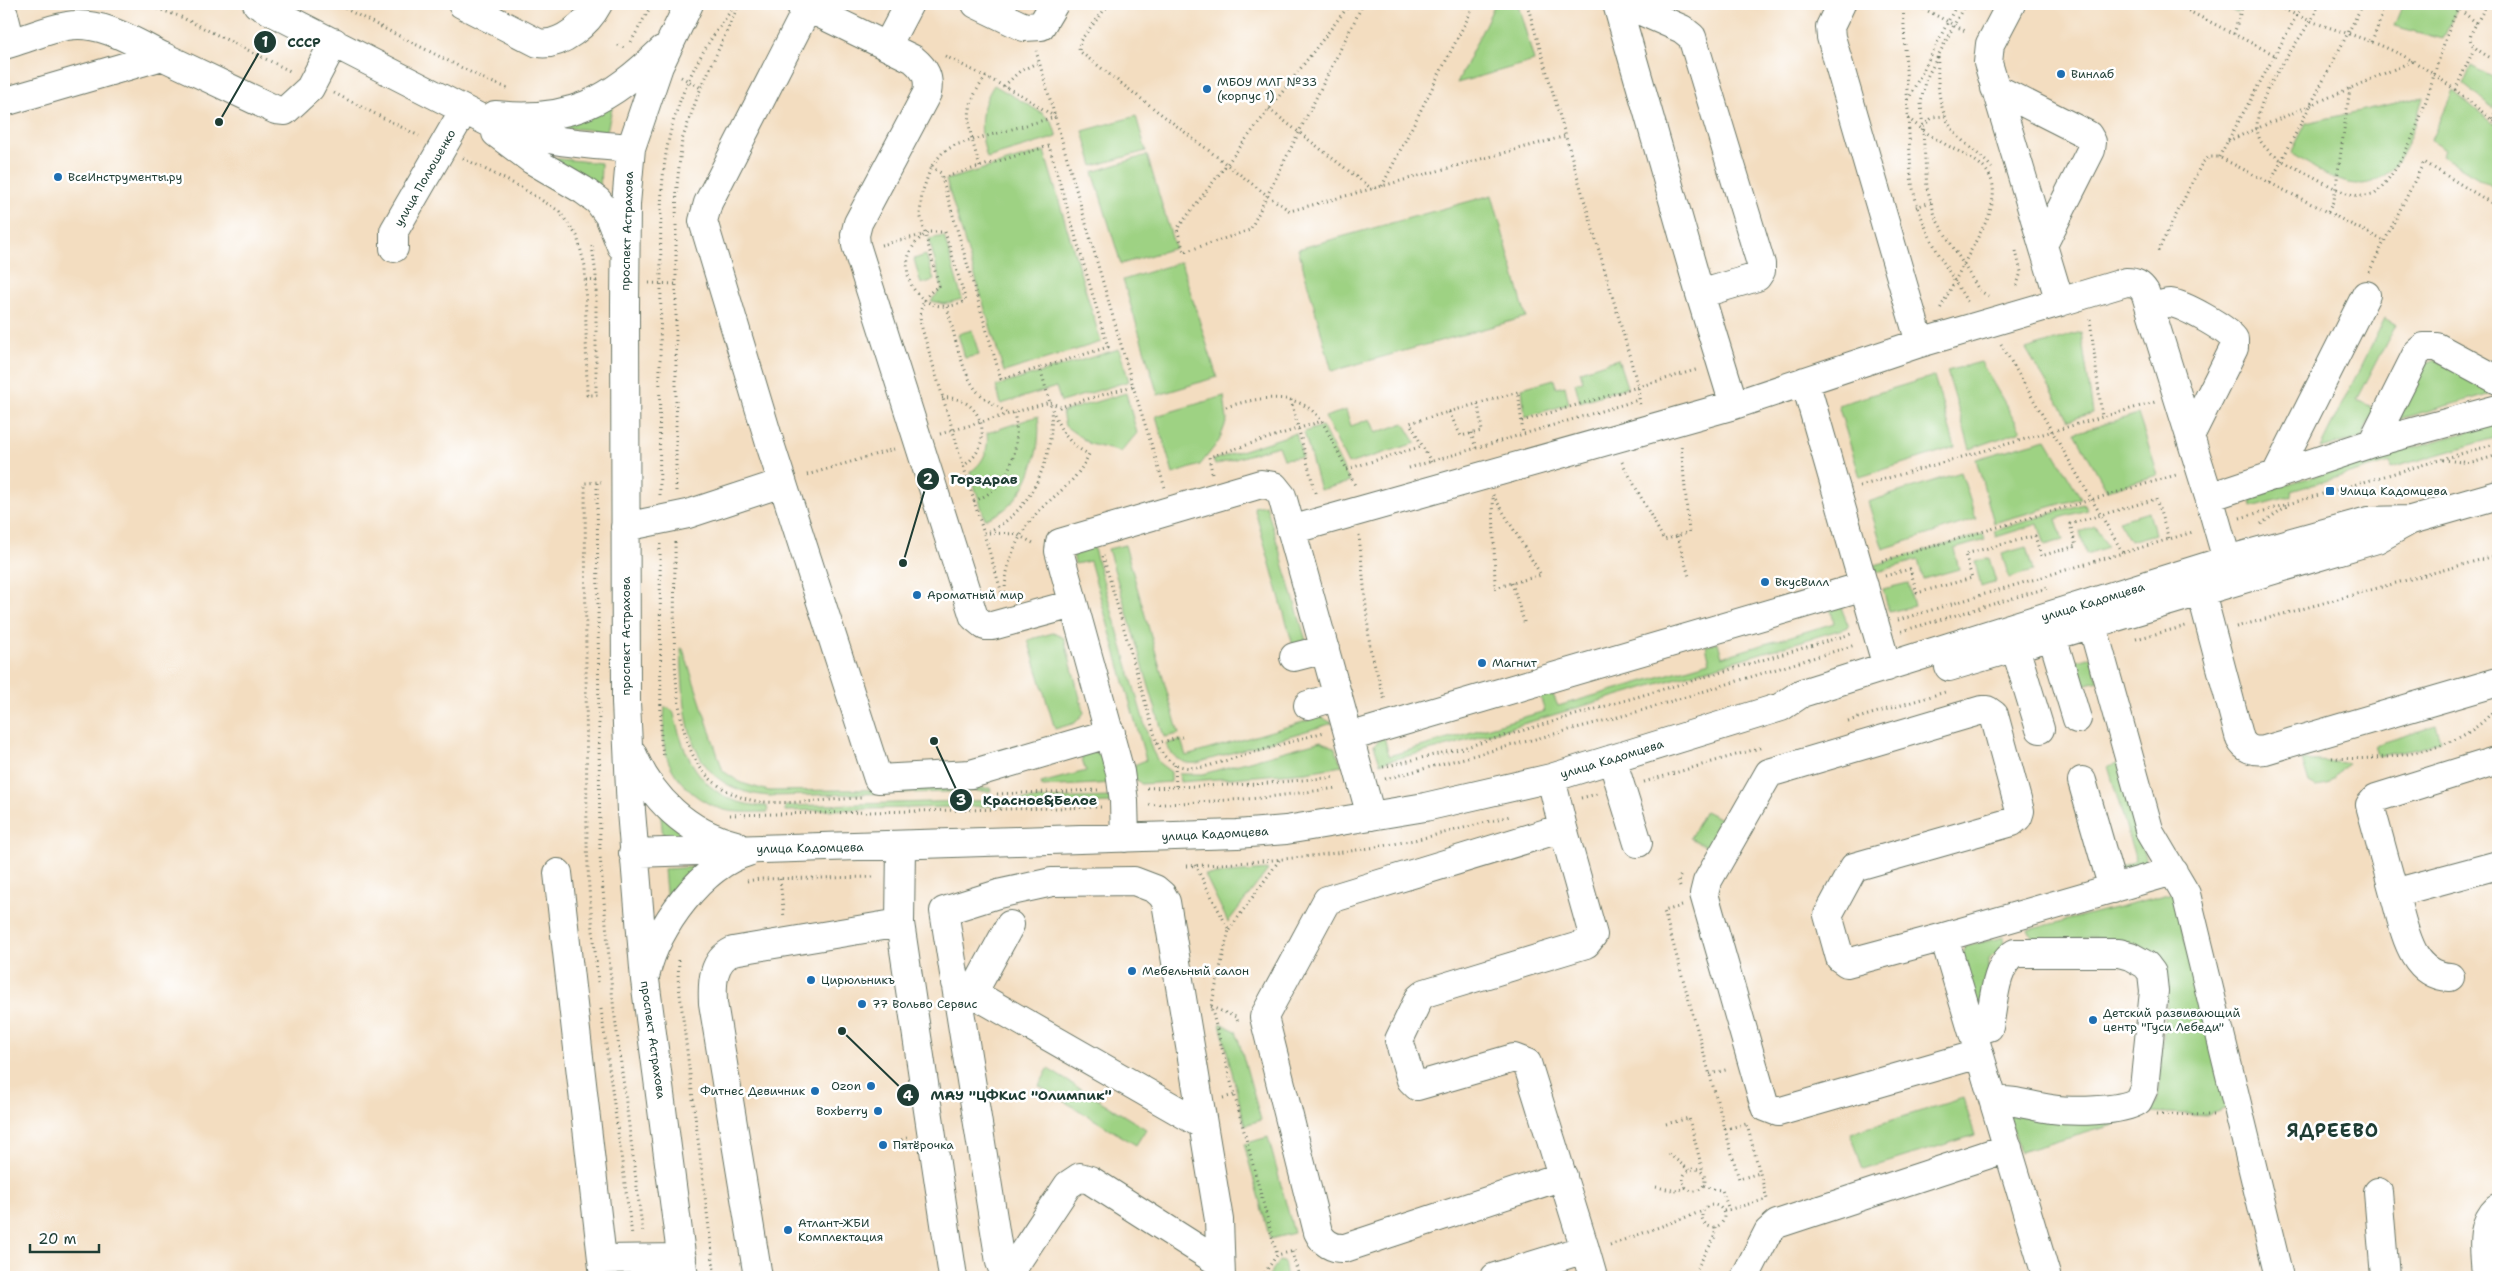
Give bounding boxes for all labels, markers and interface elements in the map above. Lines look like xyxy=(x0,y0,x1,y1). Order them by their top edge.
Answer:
callout: СССР xyxy=(252,27,331,56)
text: 1 xyxy=(262,32,269,52)
text: СССР xyxy=(287,33,321,51)
place label: Винлаб xyxy=(2071,66,2114,82)
marker: Винлаб xyxy=(2055,68,2067,80)
place label: МБОУ МЛГ №33 (корпус 1) xyxy=(1217,74,1317,104)
marker: МБОУ МЛГ №33 (корпус 1) xyxy=(1201,83,1213,95)
street label: улица Полюшенко xyxy=(391,126,459,230)
place label: ВсеИнструменты.ру xyxy=(68,169,182,185)
marker: ВсеИнструменты.ру xyxy=(52,171,64,183)
street label: проспект Астрахова xyxy=(617,171,637,291)
callout: Горздрав xyxy=(916,464,1028,493)
text: 2 xyxy=(923,469,934,489)
text: Горздрав xyxy=(950,470,1018,488)
place label: Улица Кадомцева xyxy=(2340,483,2448,499)
marker: Улица Кадомцева xyxy=(2324,485,2336,497)
place label: ВкусВилл xyxy=(1775,574,1829,590)
street label: проспект Астрахова xyxy=(618,576,634,696)
marker: ВкусВилл xyxy=(1759,576,1771,588)
street label: улица Кадомцева xyxy=(2039,579,2147,625)
place label: Ароматный мир xyxy=(927,587,1024,603)
marker: Ароматный мир xyxy=(911,589,923,601)
place label: Магнит xyxy=(1492,655,1538,671)
marker: Магнит xyxy=(1476,657,1488,669)
street label: улица Кадомцева xyxy=(1558,736,1666,782)
callout: Красное&Белое xyxy=(948,785,1108,814)
text: 3 xyxy=(956,790,966,810)
text: Красное&Белое xyxy=(983,791,1097,809)
street label: улица Кадомцева xyxy=(1161,823,1270,845)
street label: улица Кадомцева xyxy=(756,839,864,857)
place label: Мебельный салон xyxy=(1142,963,1249,979)
marker: Мебельный салон xyxy=(1126,965,1138,977)
place label: Цирюльникъ xyxy=(821,972,895,988)
marker: Цирюльникъ xyxy=(805,974,817,986)
street label: проспект Астрахова xyxy=(637,980,669,1101)
place label: 77 Вольво Сервис xyxy=(872,996,978,1012)
marker: 77 Вольво Сервис xyxy=(856,998,868,1010)
place label: Детский развивающий центр "Гуси Лебеди" xyxy=(2103,1005,2241,1035)
marker: Детский развивающий центр "Гуси Лебеди" xyxy=(2087,1014,2099,1026)
place label: Ozon xyxy=(831,1078,861,1094)
marker: Ozon xyxy=(865,1080,877,1092)
callout: МАУ "ЦФКиС "Олимпик" xyxy=(895,1081,1122,1110)
place label: Фитнес Девичник xyxy=(700,1083,806,1099)
marker: Фитнес Девичник xyxy=(809,1085,821,1097)
text: 4 xyxy=(903,1086,914,1106)
text: МАУ "ЦФКиС "Олимпик" xyxy=(930,1086,1112,1104)
place label: Boxberry xyxy=(816,1103,868,1119)
marker: Boxberry xyxy=(872,1105,884,1117)
district label: ЯДРЕЕВО xyxy=(2287,1119,2379,1143)
place label: Пятёрочка xyxy=(893,1137,954,1153)
marker: Пятёрочка xyxy=(877,1139,889,1151)
place label: Атлант-ЖБИ Комплектация xyxy=(798,1215,883,1245)
scale bar xyxy=(30,1221,99,1253)
marker: Атлант-ЖБИ Комплектация xyxy=(782,1224,794,1236)
text: 20 m xyxy=(38,1229,77,1249)

